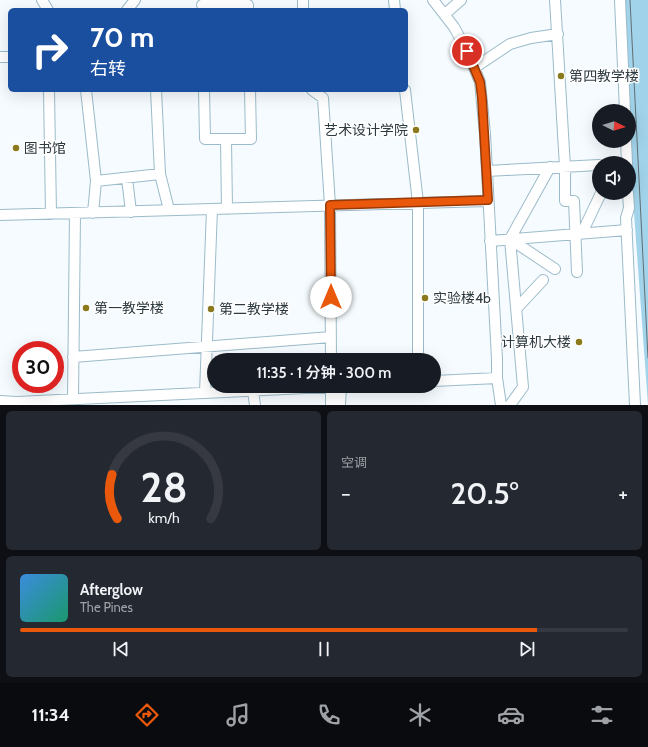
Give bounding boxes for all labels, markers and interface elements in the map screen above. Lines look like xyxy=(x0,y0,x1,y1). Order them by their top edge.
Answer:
text: 70 m xyxy=(90,20,154,54)
icon: right xyxy=(24,24,76,76)
pin xyxy=(450,34,484,68)
icon: arrive xyxy=(456,40,478,62)
text: 右转 xyxy=(90,58,126,80)
place label: 第四教学楼 xyxy=(569,67,639,85)
marker: 第四教学楼 xyxy=(556,71,566,81)
north arrow xyxy=(592,104,636,148)
map controls xyxy=(592,104,636,200)
place label: 艺术设计学院 xyxy=(324,121,408,139)
marker: 艺术设计学院 xyxy=(411,125,421,135)
place label: 图书馆 xyxy=(24,139,66,157)
marker: 图书馆 xyxy=(11,143,21,153)
button: sound xyxy=(592,156,636,200)
position arrow xyxy=(310,276,352,318)
place label: 实验楼4b xyxy=(433,289,491,307)
marker: 实验楼4b xyxy=(420,293,430,303)
place label: 第一教学楼 xyxy=(94,299,164,317)
place label: 第二教学楼 xyxy=(219,300,289,318)
marker: 第一教学楼 xyxy=(81,303,91,313)
marker: 第二教学楼 xyxy=(206,304,216,314)
place label: 计算机大楼 xyxy=(501,333,571,351)
marker: 计算机大楼 xyxy=(574,337,584,347)
speed limit sign: 30 xyxy=(12,341,64,393)
text: 11:35 · 1 分钟 · 300 m xyxy=(257,364,391,382)
text: 空调 xyxy=(341,454,367,470)
text: 28 xyxy=(140,461,187,511)
text: 20.5° xyxy=(451,475,518,512)
text: − xyxy=(341,480,351,507)
text: + xyxy=(618,480,628,507)
text: km/h xyxy=(148,508,179,526)
text: Afterglow xyxy=(80,581,143,599)
text: The Pines xyxy=(80,599,133,615)
icon: previous xyxy=(110,638,132,660)
icon: pause xyxy=(313,638,335,660)
icon: next xyxy=(516,638,538,660)
icon: directions xyxy=(133,701,161,729)
icon: music xyxy=(224,701,252,729)
icon: phone xyxy=(315,701,343,729)
icon: climate xyxy=(406,701,434,729)
icon: car xyxy=(497,701,525,729)
icon: filters xyxy=(588,701,616,729)
text: 11:34 xyxy=(32,704,70,726)

